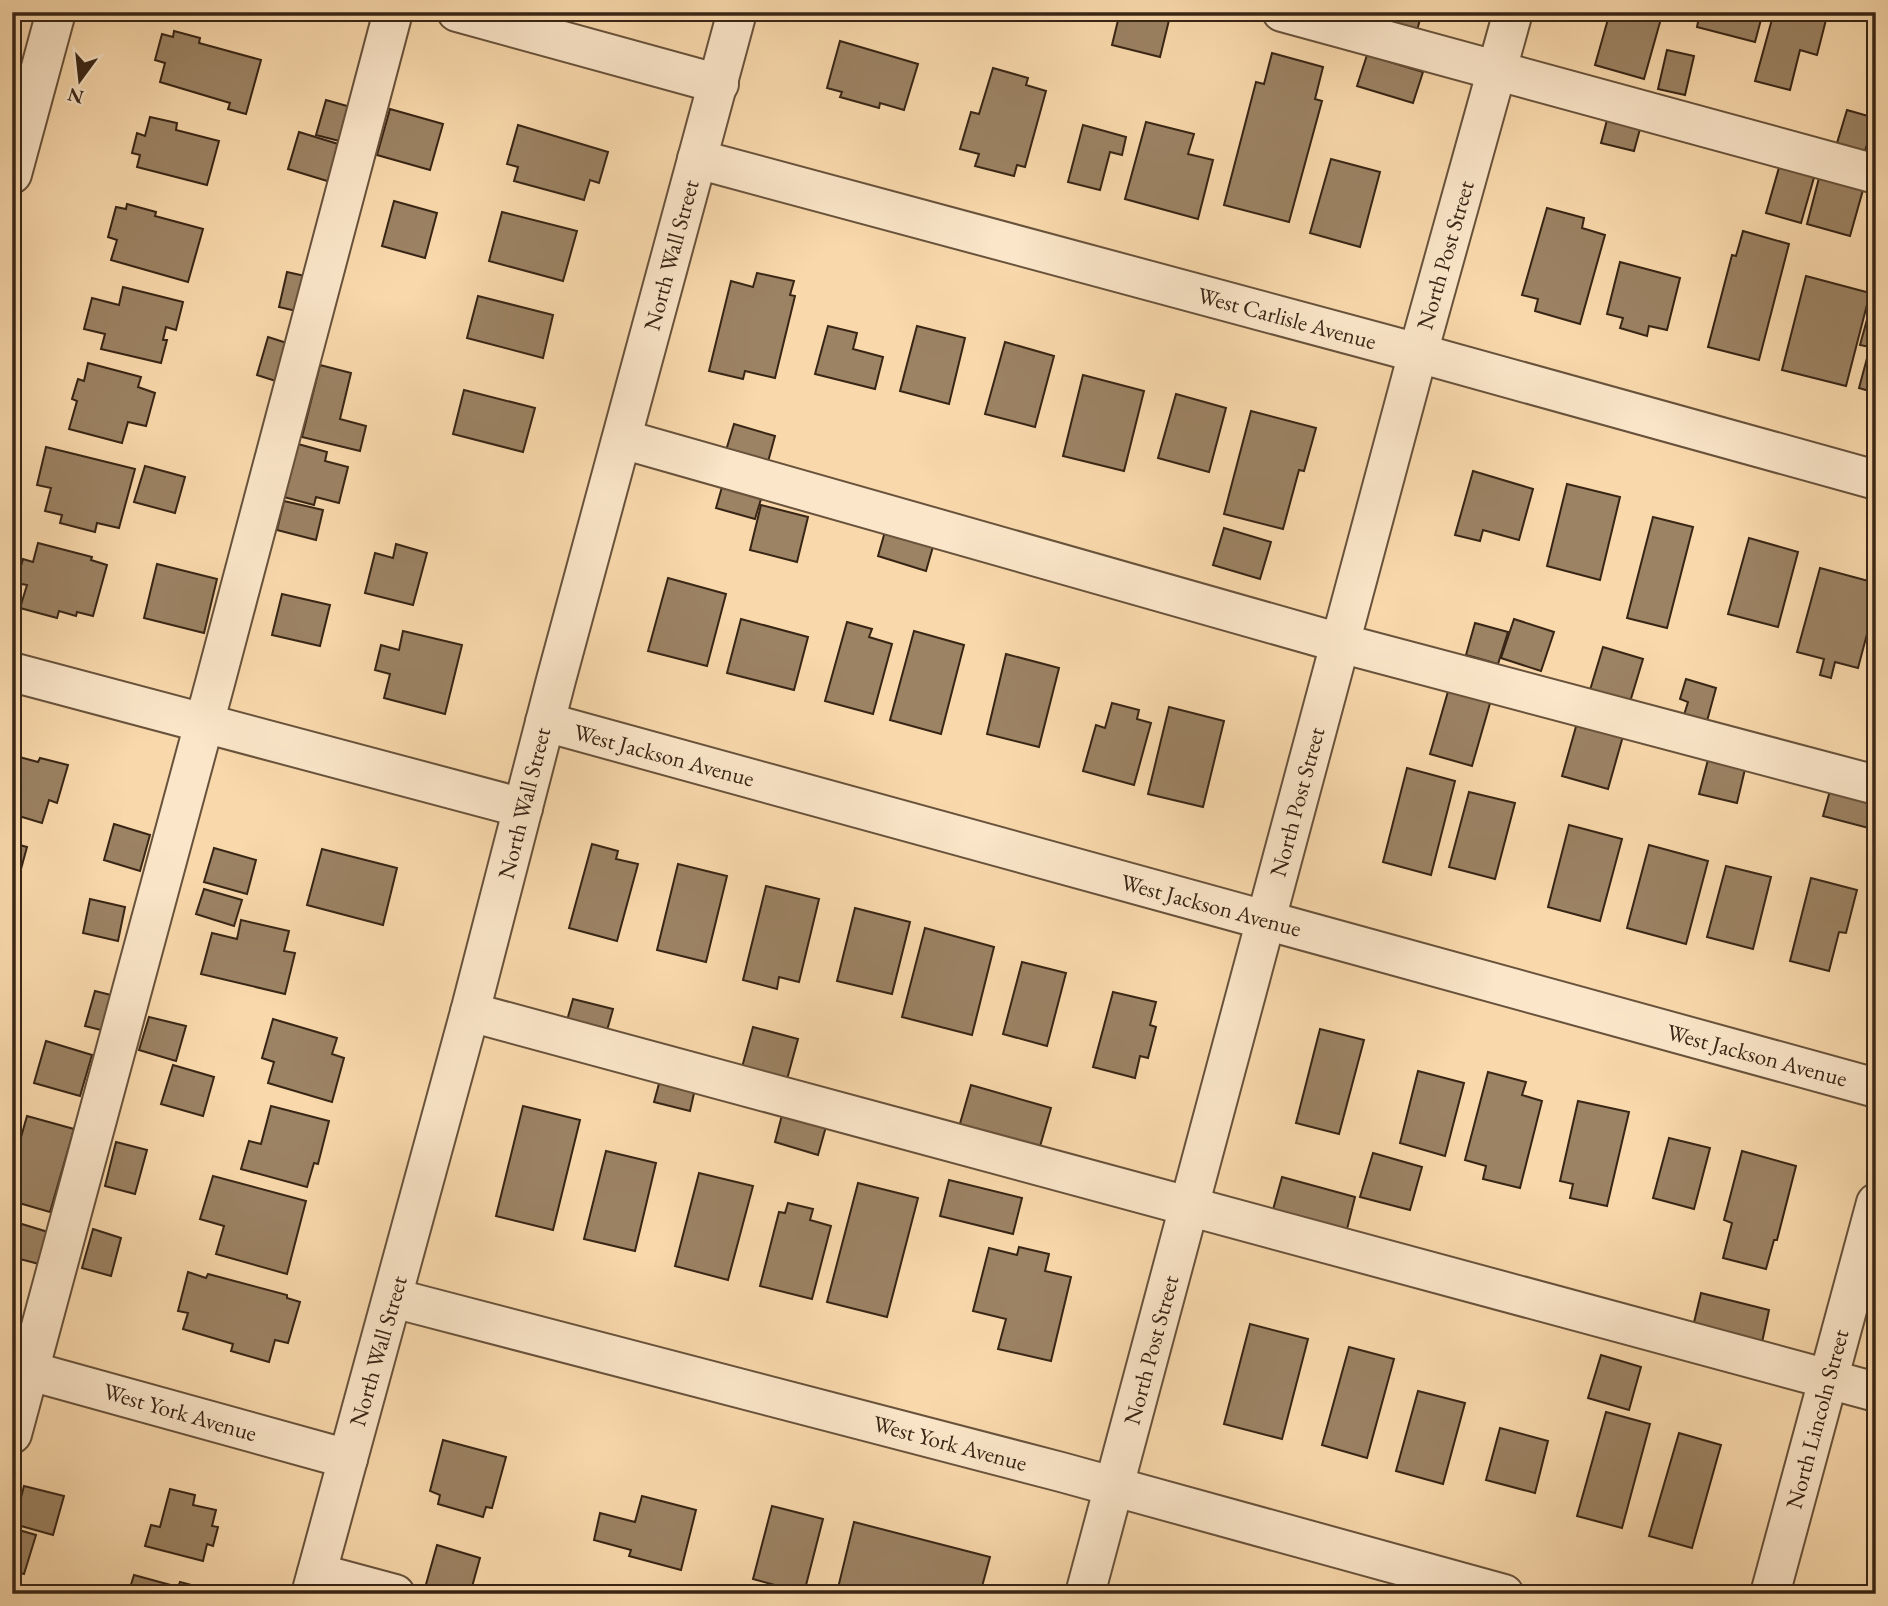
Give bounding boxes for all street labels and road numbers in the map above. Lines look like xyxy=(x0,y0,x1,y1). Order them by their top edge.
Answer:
street label: North Wall Street xyxy=(636,175,706,334)
street label: North Post Street xyxy=(1409,176,1481,333)
street label: West Carlisle Avenue xyxy=(1194,280,1380,356)
street label: West Jackson Avenue xyxy=(570,716,758,794)
street label: North Wall Street xyxy=(491,723,557,882)
street label: North Post Street xyxy=(1263,723,1332,880)
street label: West Jackson Avenue xyxy=(1117,866,1305,944)
street label: West Jackson Avenue xyxy=(1663,1016,1851,1094)
street label: North Post Street xyxy=(1117,1271,1186,1428)
street label: North Wall Street xyxy=(342,1272,414,1430)
street label: North Lincoln Street xyxy=(1779,1325,1856,1512)
street label: West York Avenue xyxy=(100,1376,260,1448)
street label: West York Avenue xyxy=(870,1408,1030,1478)

